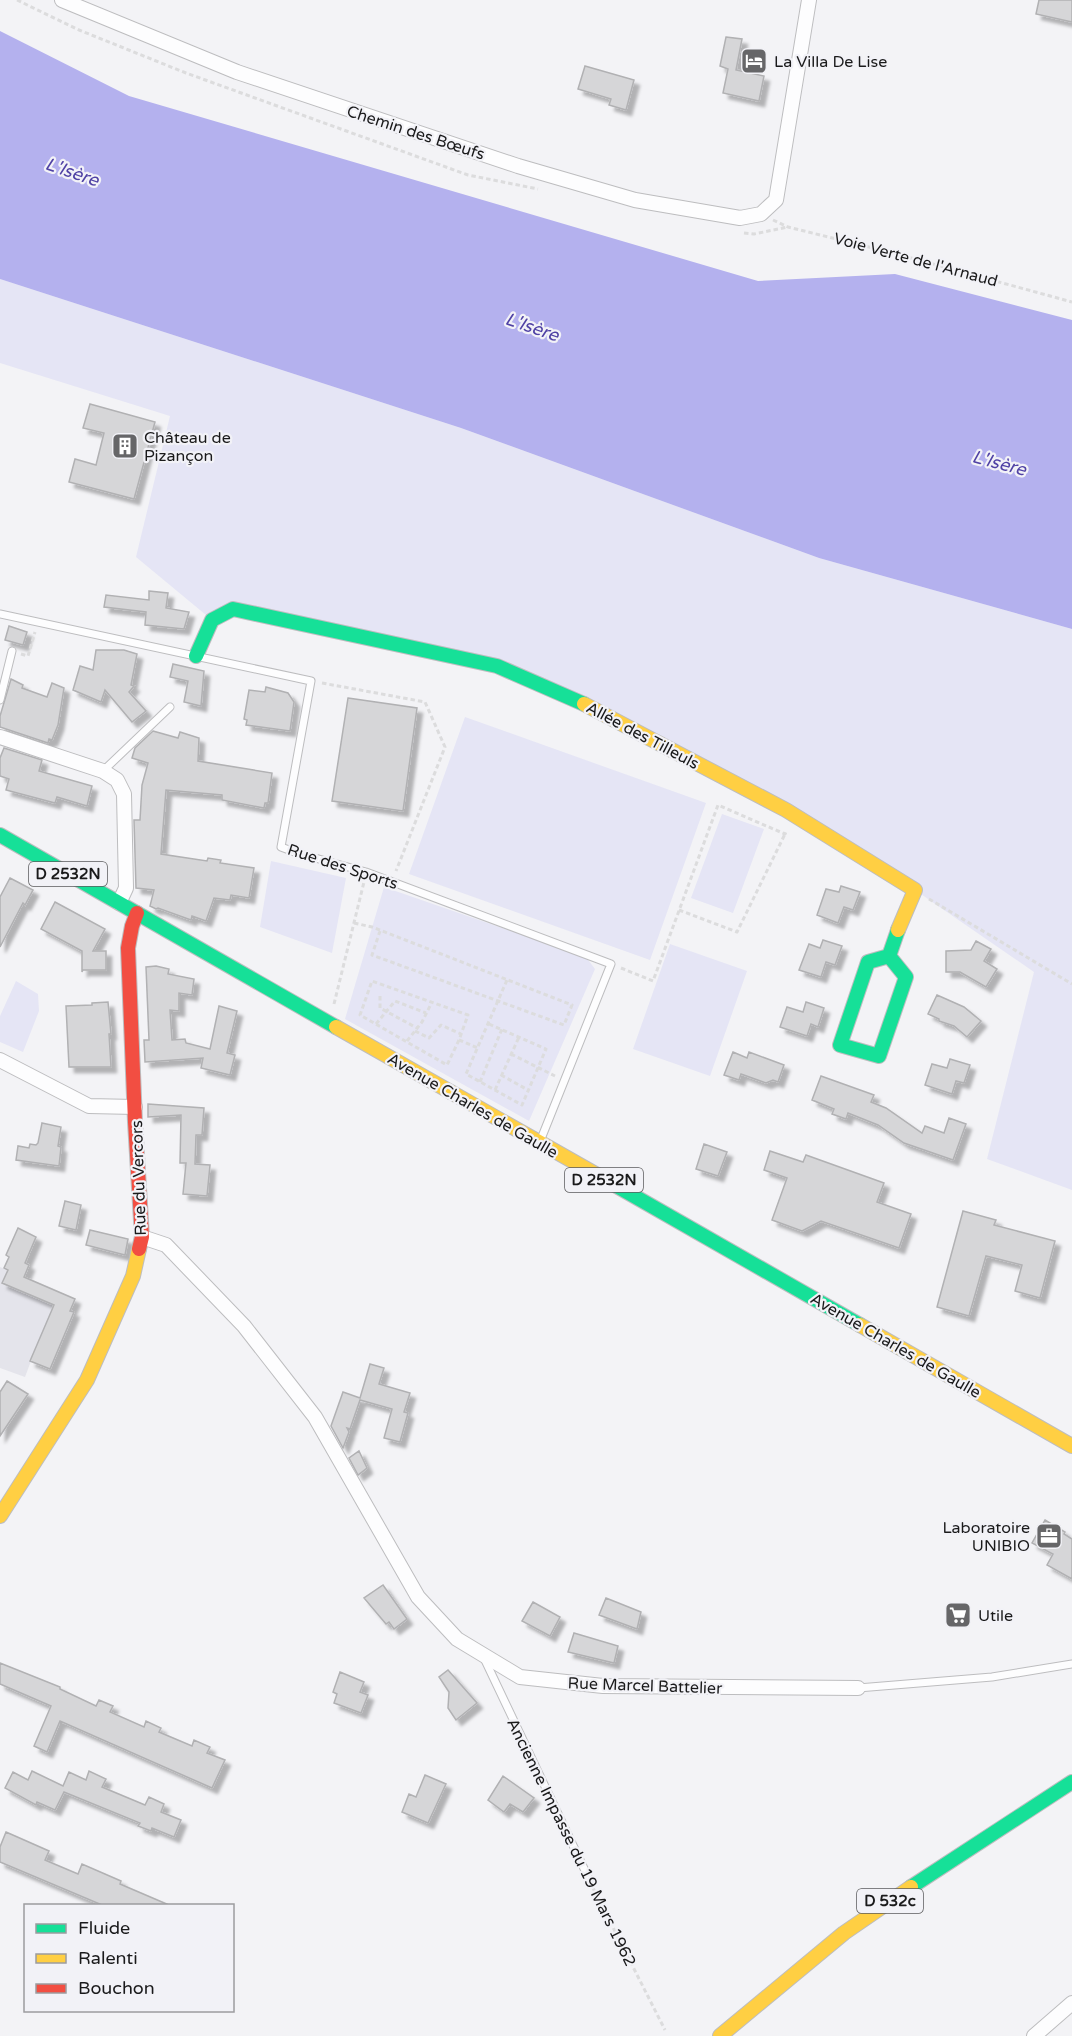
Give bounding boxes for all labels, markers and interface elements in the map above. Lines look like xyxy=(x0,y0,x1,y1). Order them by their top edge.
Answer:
hotel icon: La Villa De Lise xyxy=(739,46,769,76)
place label: La Villa De Lise xyxy=(774,52,887,72)
street label: Chemin des Bœufs xyxy=(344,101,487,165)
water label: L'Isère xyxy=(42,153,102,192)
street label: Voie Verte de l'Arnaud xyxy=(831,228,1000,292)
water label: L'Isère xyxy=(502,308,562,347)
place label: Château de Pizançon xyxy=(144,428,231,466)
building icon: Château de Pizançon xyxy=(110,431,140,461)
water label: L'Isère xyxy=(970,445,1029,481)
street label: Allée des Tilleuls xyxy=(583,698,702,774)
street label: Rue des Sports xyxy=(285,840,400,894)
road number: D 2532N xyxy=(29,862,107,886)
street label: Avenue Charles de Gaulle xyxy=(384,1049,561,1163)
street label: Rue du Vercors xyxy=(127,1120,151,1236)
road number: D 2532N xyxy=(565,1168,643,1192)
street label: Avenue Charles de Gaulle xyxy=(807,1289,984,1403)
place label: Laboratoire UNIBIO xyxy=(942,1518,1030,1556)
office icon: Laboratoire UNIBIO xyxy=(1034,1521,1064,1551)
supermarket icon: Utile xyxy=(943,1600,973,1630)
place label: Utile xyxy=(978,1606,1013,1626)
street label: Rue Marcel Battelier xyxy=(567,1673,723,1699)
street label: Ancienne Impasse du 19 Mars 1962 xyxy=(502,1715,640,1970)
road number: D 532c xyxy=(857,1889,923,1913)
legend xyxy=(24,1904,234,2012)
text: Fluide xyxy=(78,1917,130,1939)
text: Ralenti xyxy=(78,1947,138,1969)
text: Bouchon xyxy=(78,1977,155,1999)

